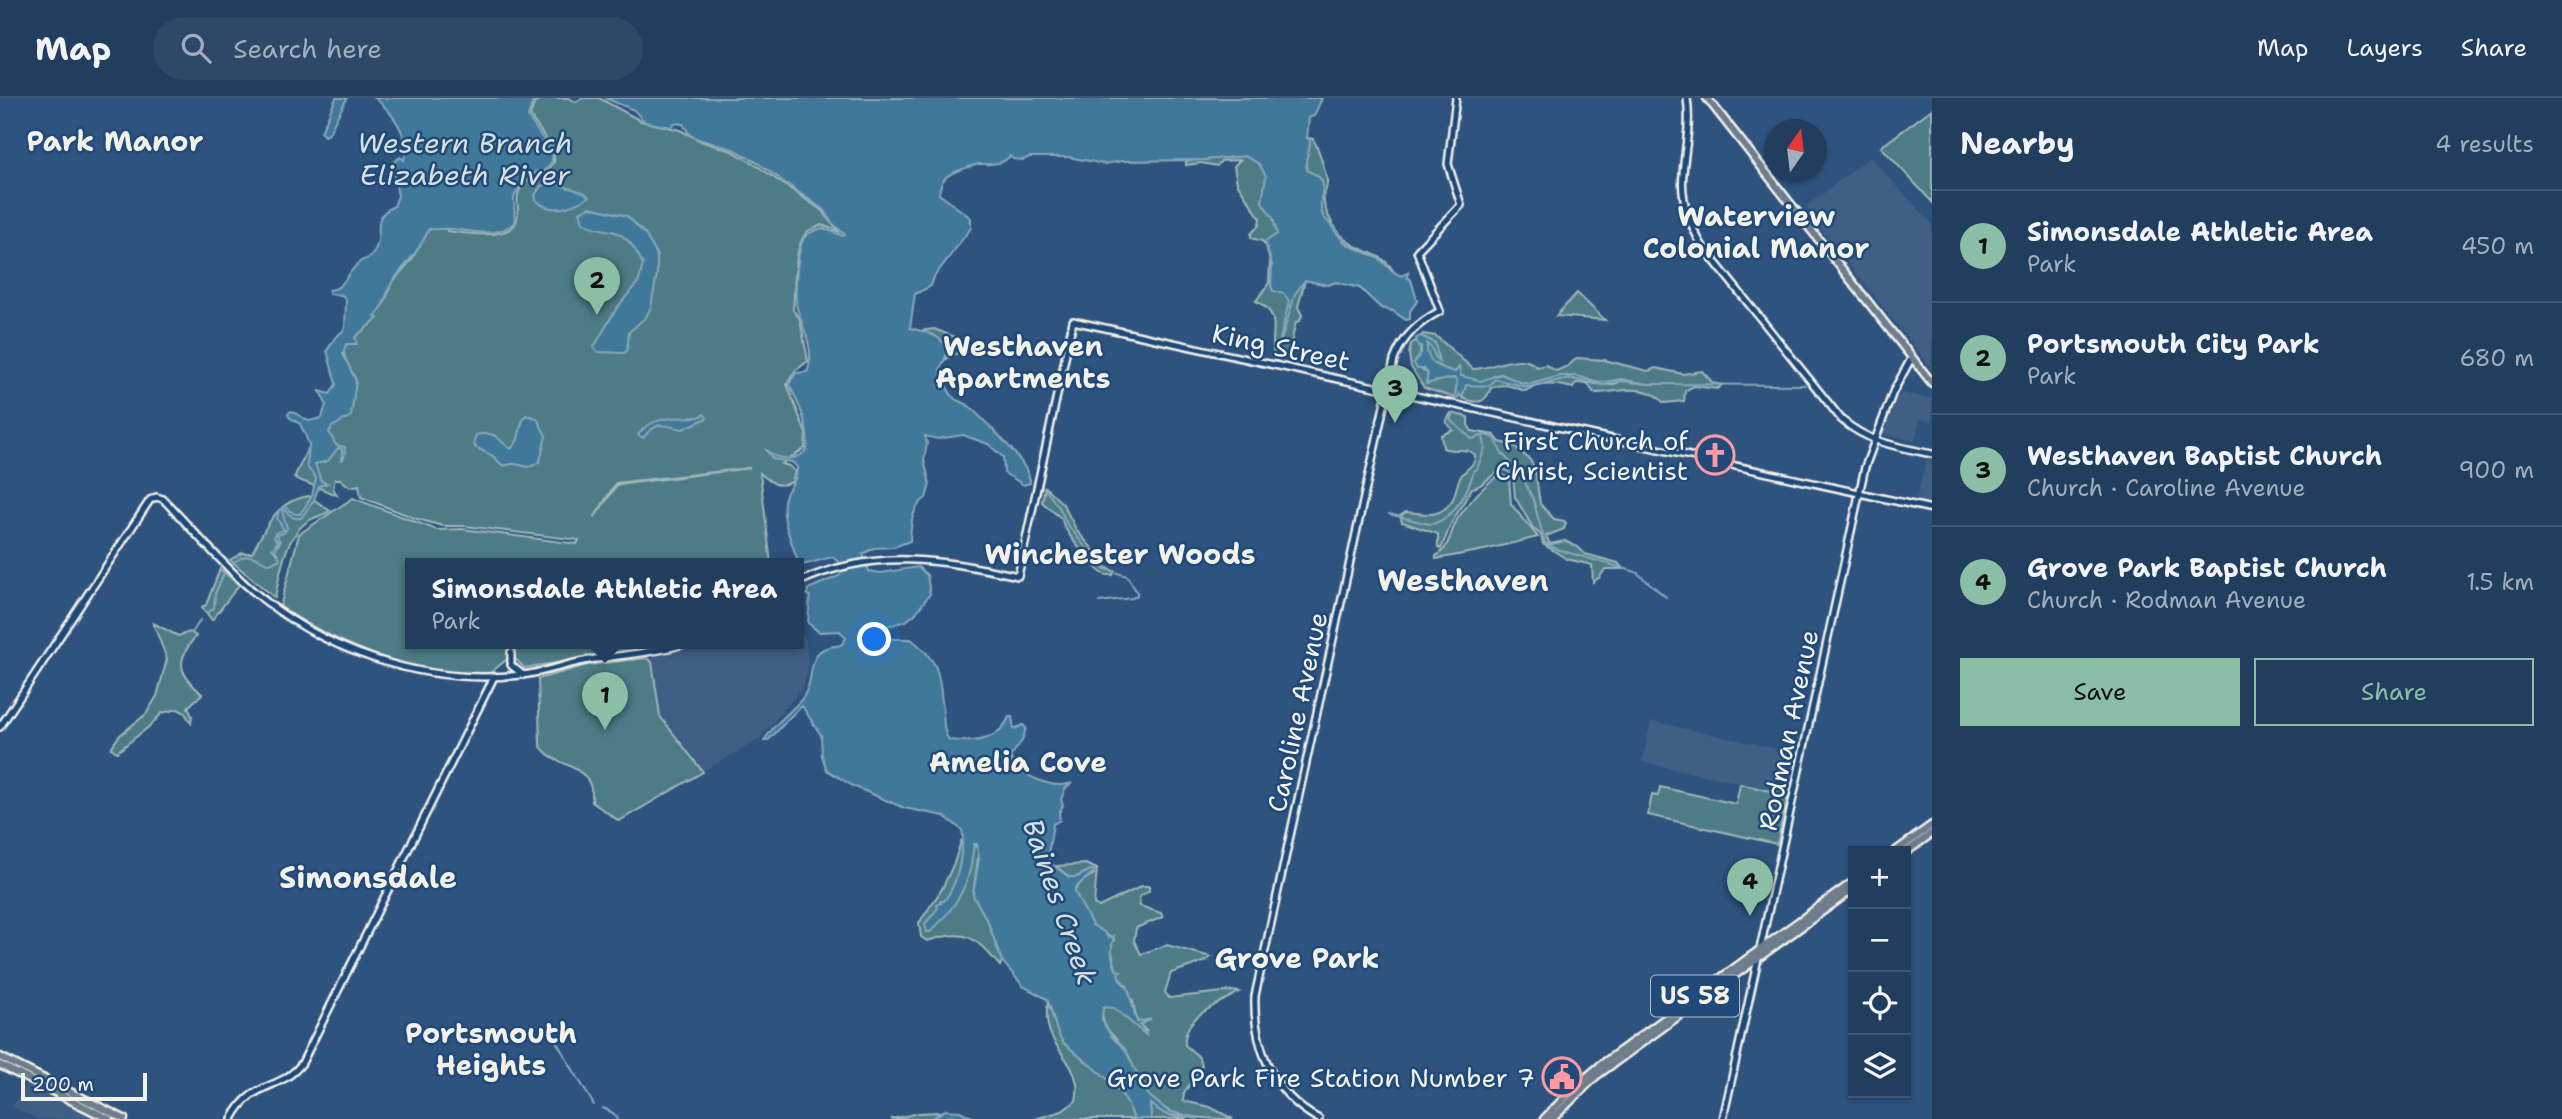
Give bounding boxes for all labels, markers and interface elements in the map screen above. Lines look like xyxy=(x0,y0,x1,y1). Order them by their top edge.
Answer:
search box xyxy=(153,17,643,80)
text: Map xyxy=(35,26,111,71)
icon: search xyxy=(177,29,215,67)
text: Search here xyxy=(233,31,382,66)
text: Map xyxy=(2257,32,2308,64)
text: Layers xyxy=(2346,32,2423,64)
text: Share xyxy=(2461,32,2527,64)
north arrow xyxy=(1764,119,1827,182)
district label: Park Manor xyxy=(26,122,204,160)
text: Nearby xyxy=(1960,123,2075,164)
water label: Western Branch Elizabeth River xyxy=(357,124,573,194)
text: 4 results xyxy=(2435,129,2534,159)
district label: Waterview Colonial Manor xyxy=(1643,197,1869,267)
text: Simonsdale Athletic Area xyxy=(2027,214,2373,249)
text: 1 xyxy=(1978,231,1988,261)
text: 450 m xyxy=(2461,231,2534,261)
text: Park xyxy=(2027,249,2076,279)
pin: 2 xyxy=(574,257,620,315)
street label: King Street xyxy=(1209,315,1353,379)
text: Portsmouth City Park xyxy=(2027,326,2320,361)
district label: Westhaven Apartments xyxy=(935,327,1111,397)
text: 2 xyxy=(1975,343,1991,373)
text: 680 m xyxy=(2459,343,2534,373)
text: Park xyxy=(2027,361,2076,391)
pin: 3 xyxy=(1372,365,1418,423)
place label: First Church of Christ, Scientist xyxy=(1495,423,1689,488)
church icon: First Church of Christ, Scientist xyxy=(1694,434,1736,476)
text: Westhaven Baptist Church xyxy=(2027,438,2382,473)
text: 3 xyxy=(1975,455,1991,485)
text: 900 m xyxy=(2459,455,2534,485)
text: Church · Caroline Avenue xyxy=(2027,473,2305,503)
district label: Winchester Woods xyxy=(984,535,1256,573)
text: Grove Park Baptist Church xyxy=(2027,550,2387,585)
popup xyxy=(405,558,804,649)
district label: Westhaven xyxy=(1377,560,1549,601)
text: 4 xyxy=(1975,567,1991,597)
text: 1.5 km xyxy=(2466,567,2534,597)
text: Simonsdale Athletic Area xyxy=(431,571,778,606)
text: Church · Rodman Avenue xyxy=(2027,585,2306,615)
text: Park xyxy=(431,606,481,636)
street label: Caroline Avenue xyxy=(1259,609,1335,815)
your location xyxy=(857,622,891,656)
street label: Rodman Avenue xyxy=(1750,626,1826,834)
button: Save xyxy=(1960,658,2240,726)
button: Share xyxy=(2254,658,2534,726)
pin: 1 xyxy=(582,672,628,730)
district label: Amelia Cove xyxy=(929,743,1107,781)
water label: Baines Creek xyxy=(1014,814,1106,990)
map controls xyxy=(1848,846,1911,1098)
button: + xyxy=(1848,846,1911,909)
district label: Simonsdale xyxy=(279,857,457,898)
pin: 4 xyxy=(1727,858,1773,916)
button: − xyxy=(1848,909,1911,972)
district label: Grove Park xyxy=(1214,939,1380,977)
button: locate xyxy=(1848,972,1911,1035)
road number: US 58 xyxy=(1651,975,1739,1016)
district label: Portsmouth Heights xyxy=(405,1014,577,1084)
button: layers xyxy=(1848,1035,1911,1098)
public building icon: Grove Park Fire Station Number 7 xyxy=(1541,1056,1583,1098)
place label: Grove Park Fire Station Number 7 xyxy=(1107,1060,1535,1095)
scale bar xyxy=(21,1070,147,1102)
text: 200 m xyxy=(32,1072,94,1097)

